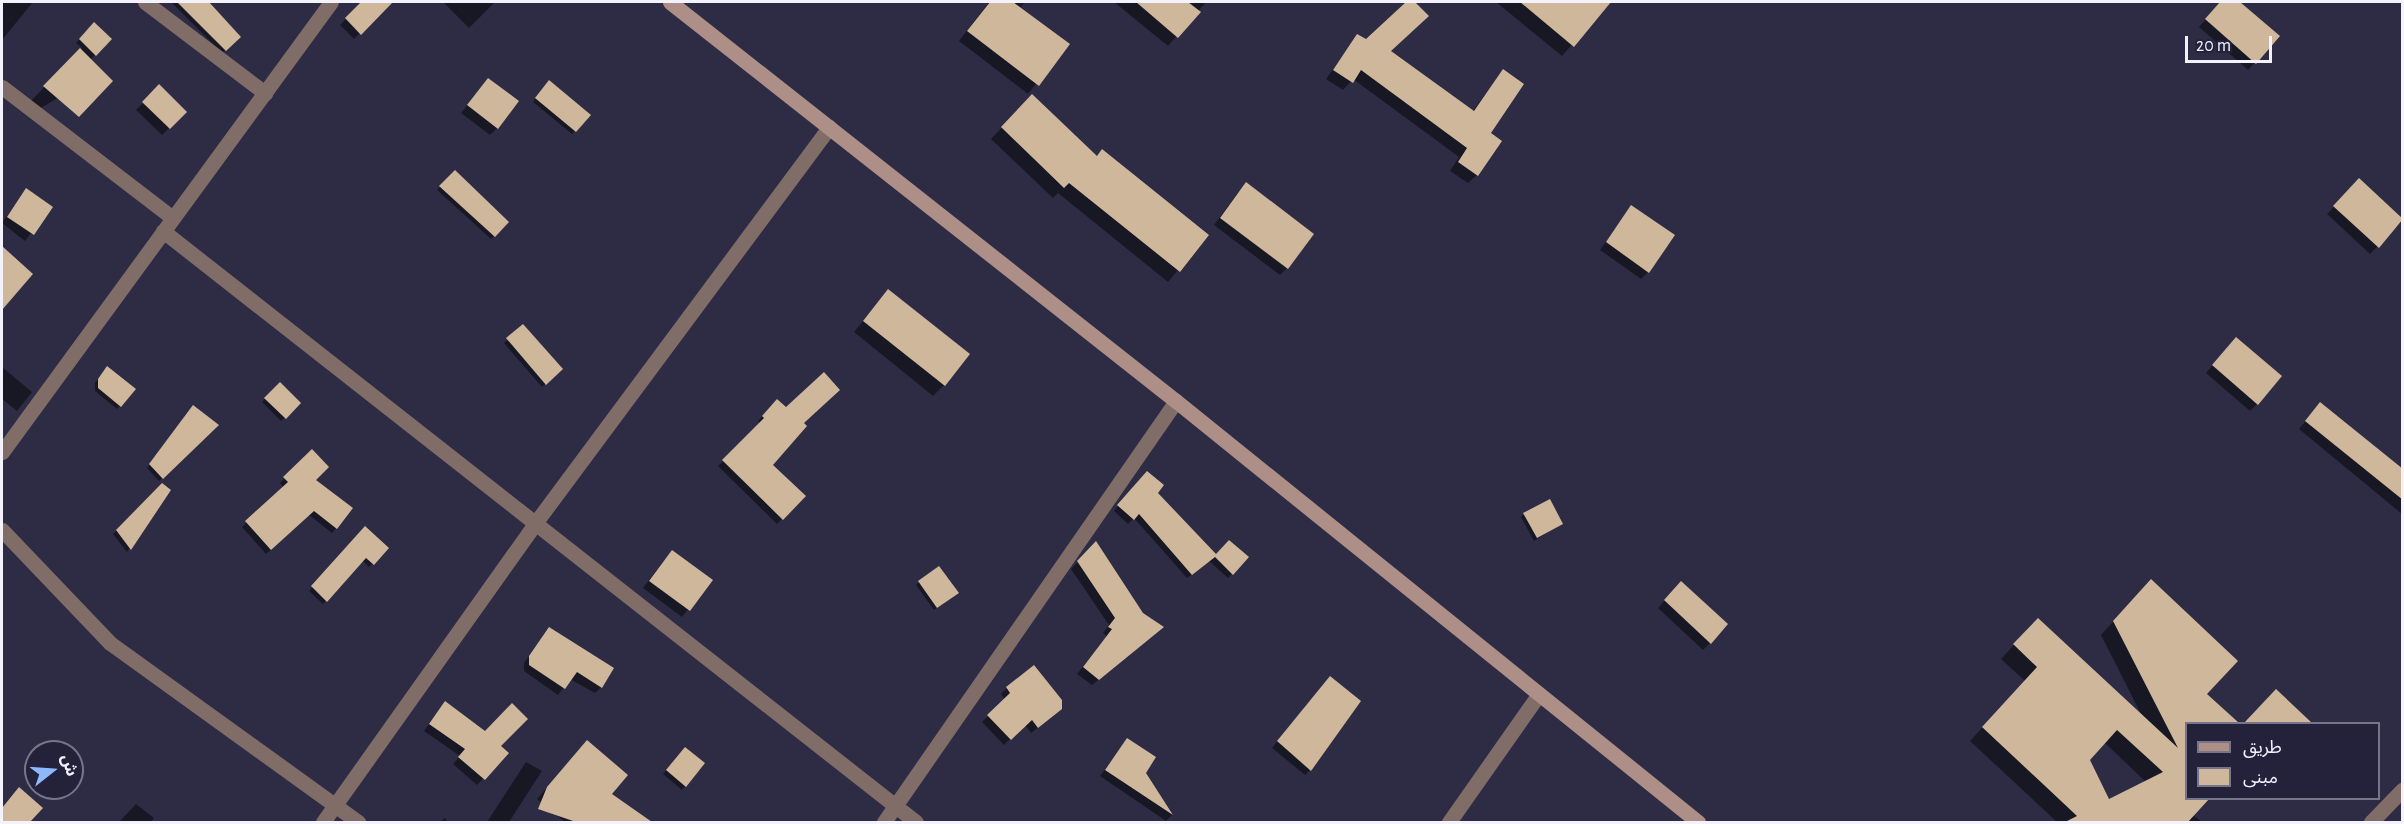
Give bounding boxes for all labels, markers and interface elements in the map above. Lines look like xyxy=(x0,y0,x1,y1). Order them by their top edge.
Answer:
scale bar xyxy=(2188,24,2275,62)
text: 20 m xyxy=(2196,37,2231,55)
legend xyxy=(2185,722,2380,800)
text: طريق xyxy=(2243,739,2282,757)
north arrow xyxy=(24,740,84,800)
text: ش xyxy=(58,752,80,778)
text: مبنى xyxy=(2243,769,2278,787)

